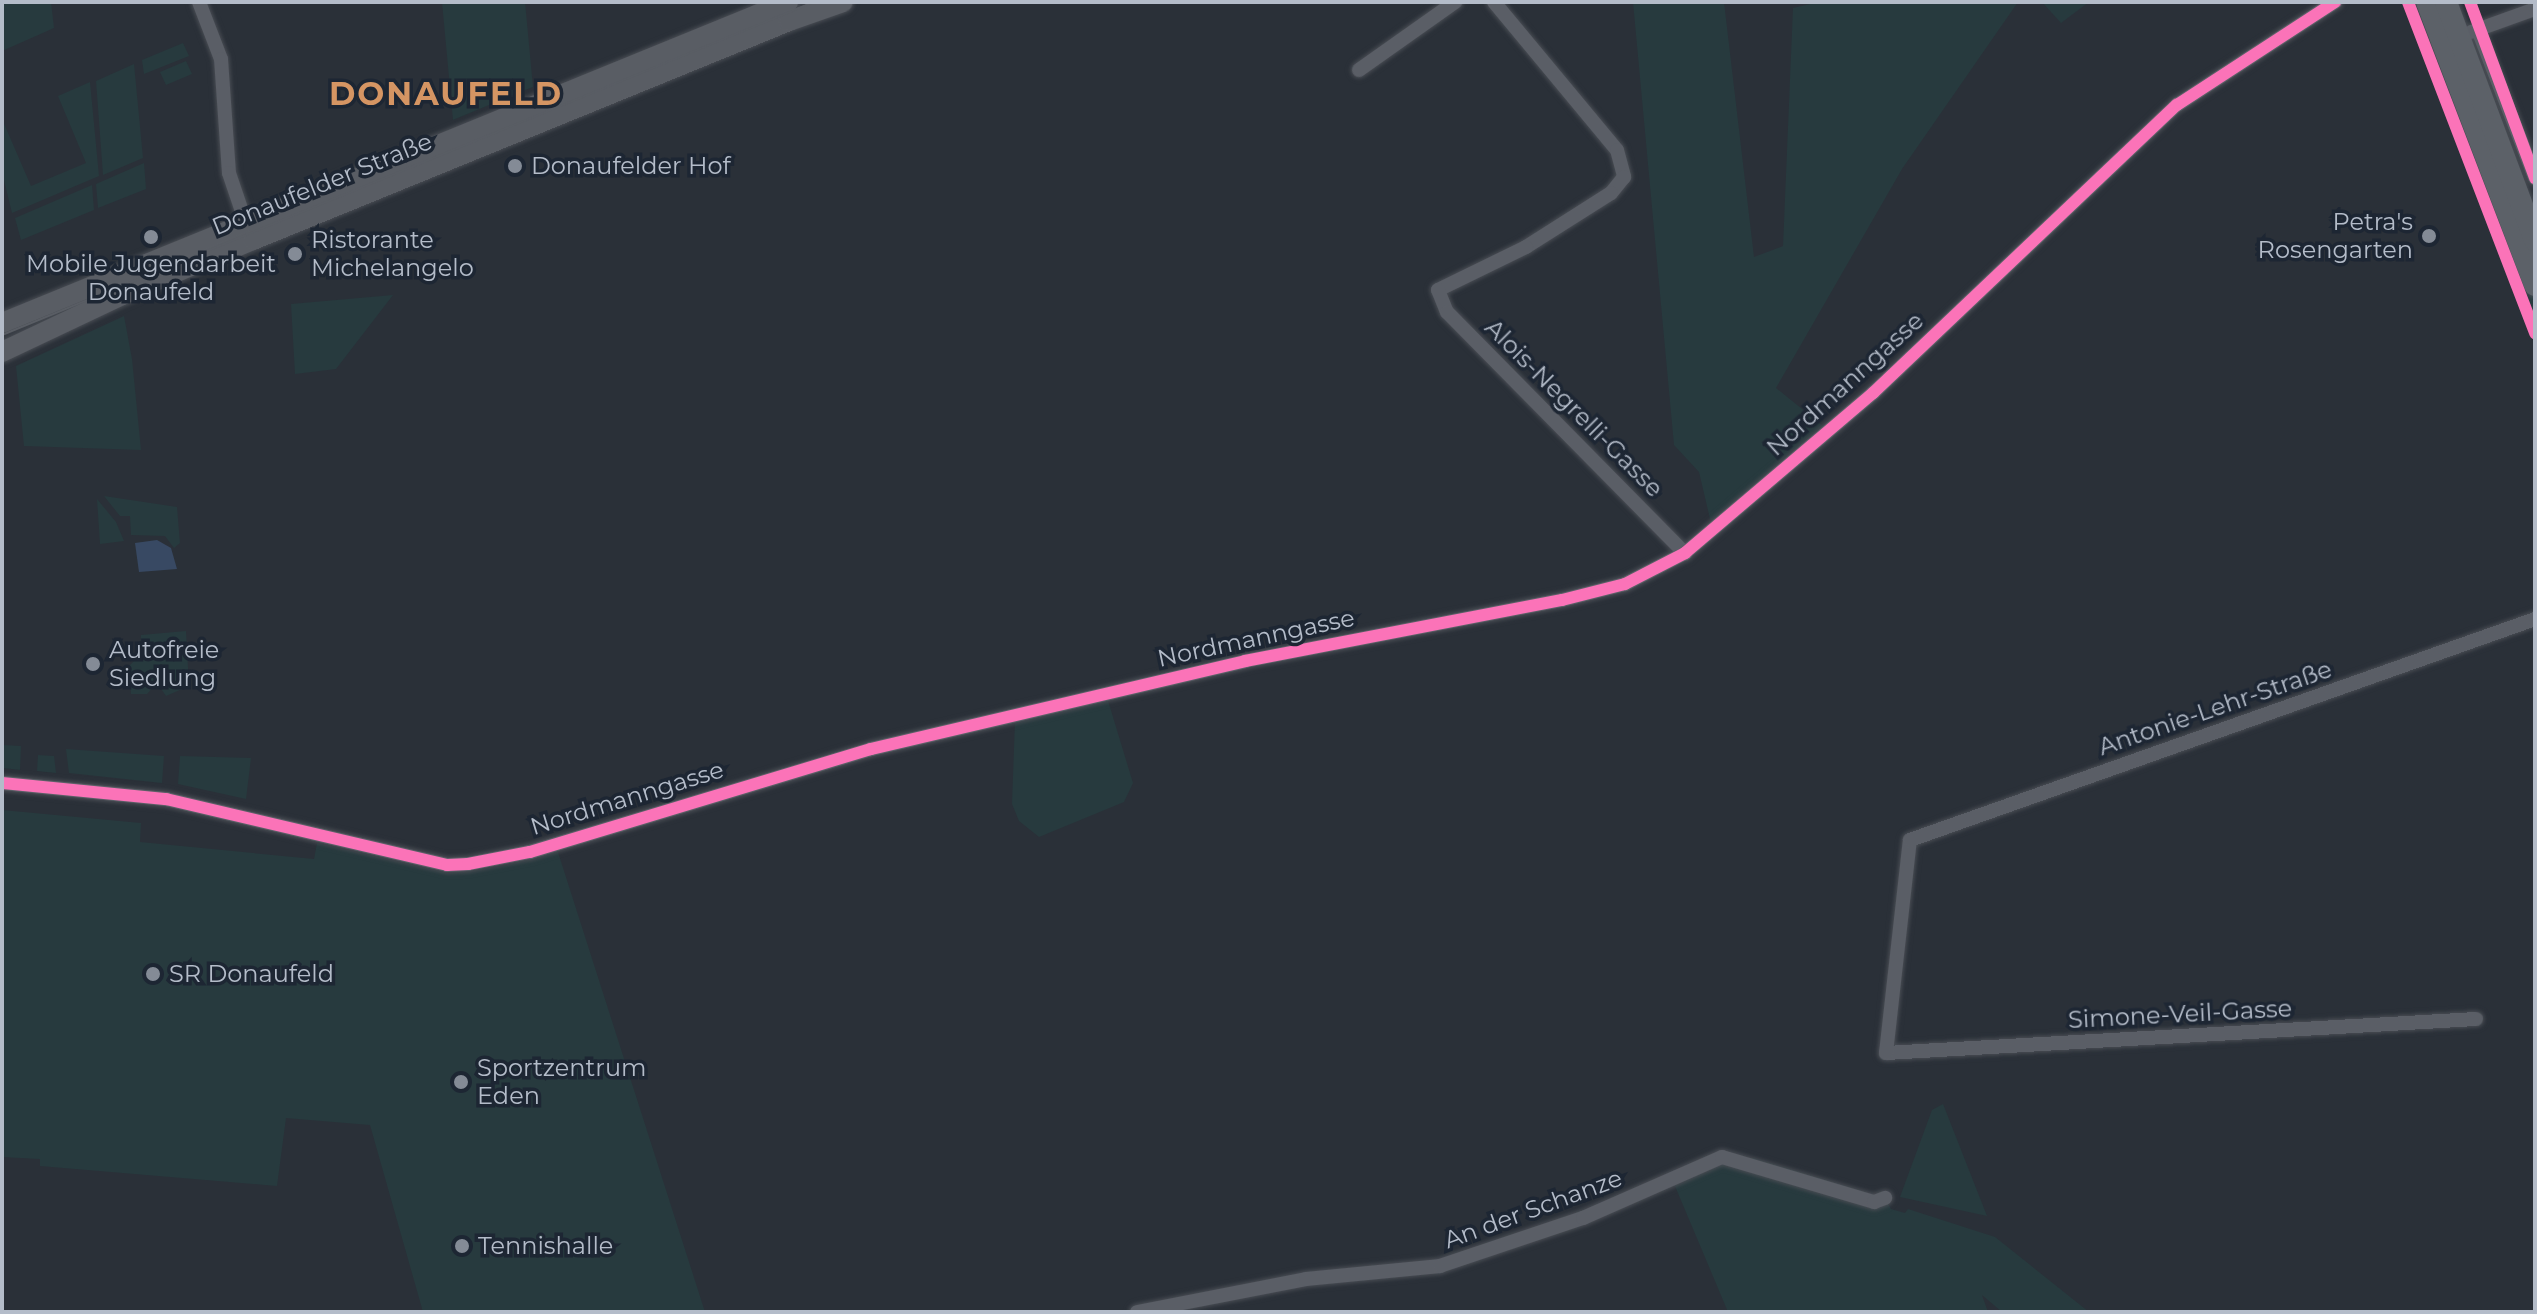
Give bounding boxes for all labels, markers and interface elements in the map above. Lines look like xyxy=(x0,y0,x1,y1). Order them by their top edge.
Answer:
district label: DONAUFELD xyxy=(329,75,563,113)
street label: Donaufelder Straße xyxy=(208,127,436,241)
place label: Donaufelder Hof xyxy=(531,152,731,180)
marker: Donaufelder Hof xyxy=(506,157,524,175)
place label: Petra's Rosengarten xyxy=(2258,208,2413,264)
place label: Ristorante Michelangelo xyxy=(311,226,474,282)
marker: Petra's Rosengarten xyxy=(2420,227,2438,245)
marker: Mobile Jugendarbeit Donaufeld xyxy=(142,228,160,246)
marker: Ristorante Michelangelo xyxy=(286,245,304,263)
place label: Mobile Jugendarbeit Donaufeld xyxy=(26,250,276,306)
street label: Nordmanngasse xyxy=(1761,306,1929,462)
street label: Alois-Negrelli-Gasse xyxy=(1479,313,1669,503)
street label: Nordmanngasse xyxy=(1155,603,1357,673)
place label: Autofreie Siedlung xyxy=(109,636,219,692)
marker: Autofreie Siedlung xyxy=(84,655,102,673)
street label: Antonie-Lehr-Straße xyxy=(2095,655,2335,761)
street label: Nordmanngasse xyxy=(527,755,727,841)
place label: SR Donaufeld xyxy=(169,960,334,988)
marker: SR Donaufeld xyxy=(144,965,162,983)
street label: Simone-Veil-Gasse xyxy=(2067,994,2293,1034)
place label: Sportzentrum Eden xyxy=(477,1054,647,1110)
marker: Sportzentrum Eden xyxy=(452,1073,470,1091)
street label: An der Schanze xyxy=(1440,1163,1626,1255)
place label: Tennishalle xyxy=(478,1232,613,1260)
marker: Tennishalle xyxy=(453,1237,471,1255)

